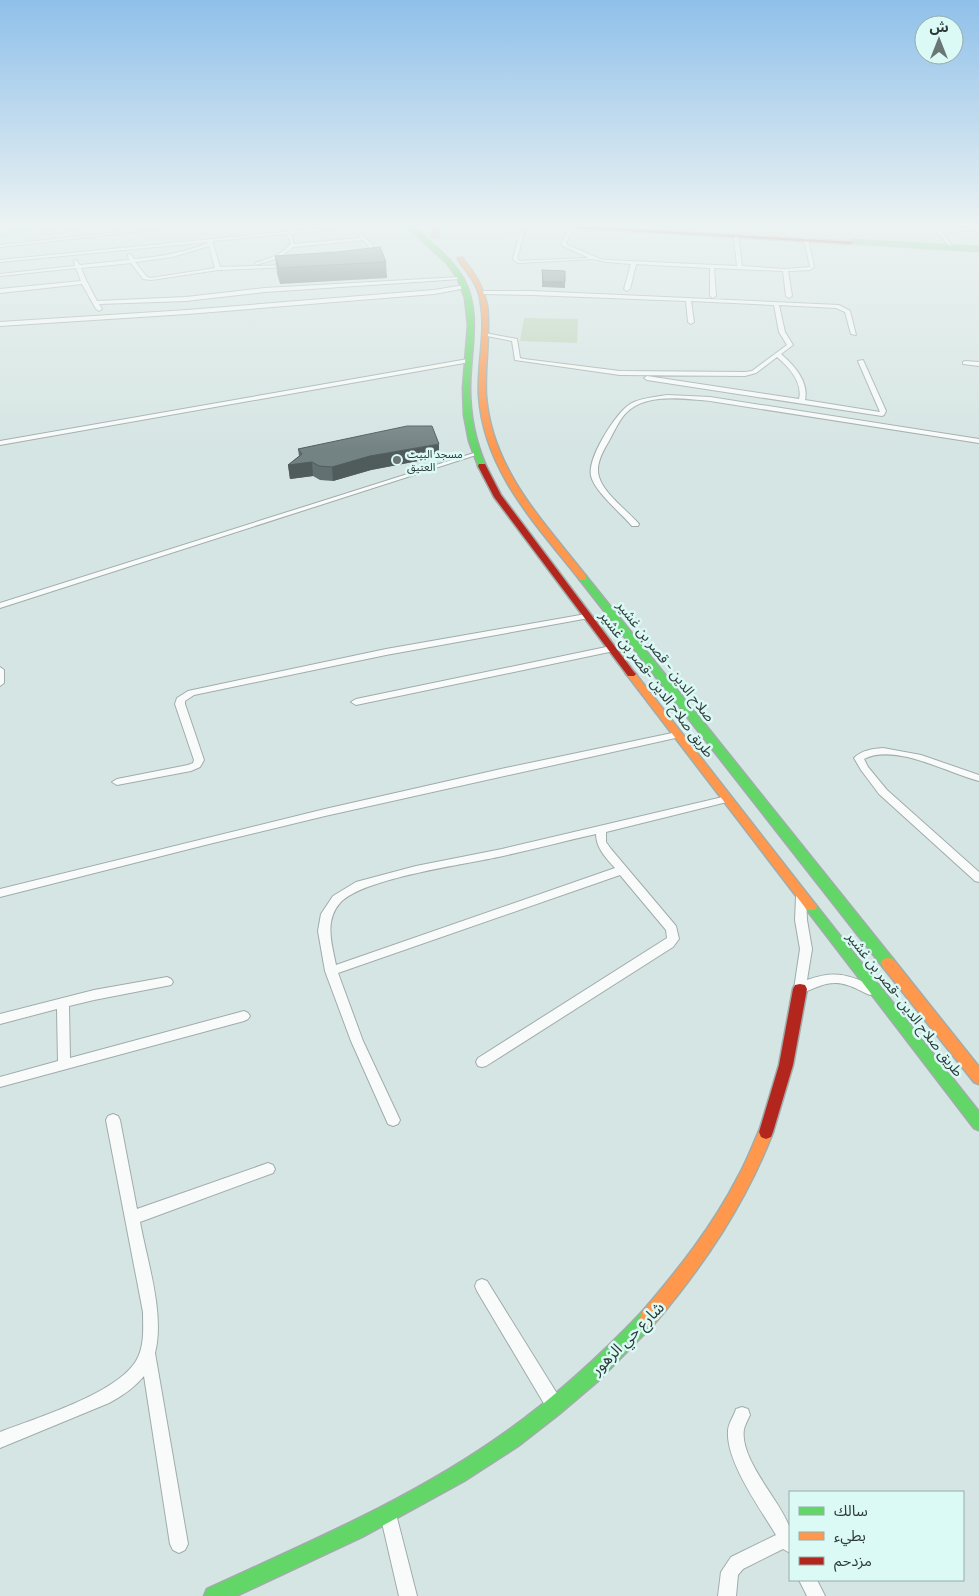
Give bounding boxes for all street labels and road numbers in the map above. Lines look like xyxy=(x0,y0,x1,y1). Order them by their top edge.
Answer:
street label: صلاح الدين - قصر بن غشير xyxy=(611,595,721,727)
street label: طريق صلاح الدين -قصر بن غشير xyxy=(594,605,720,762)
street label: طريق صلاح الدين -قصر بن غشير xyxy=(841,926,969,1081)
street label: شارع حي الزهور xyxy=(584,1296,670,1382)

